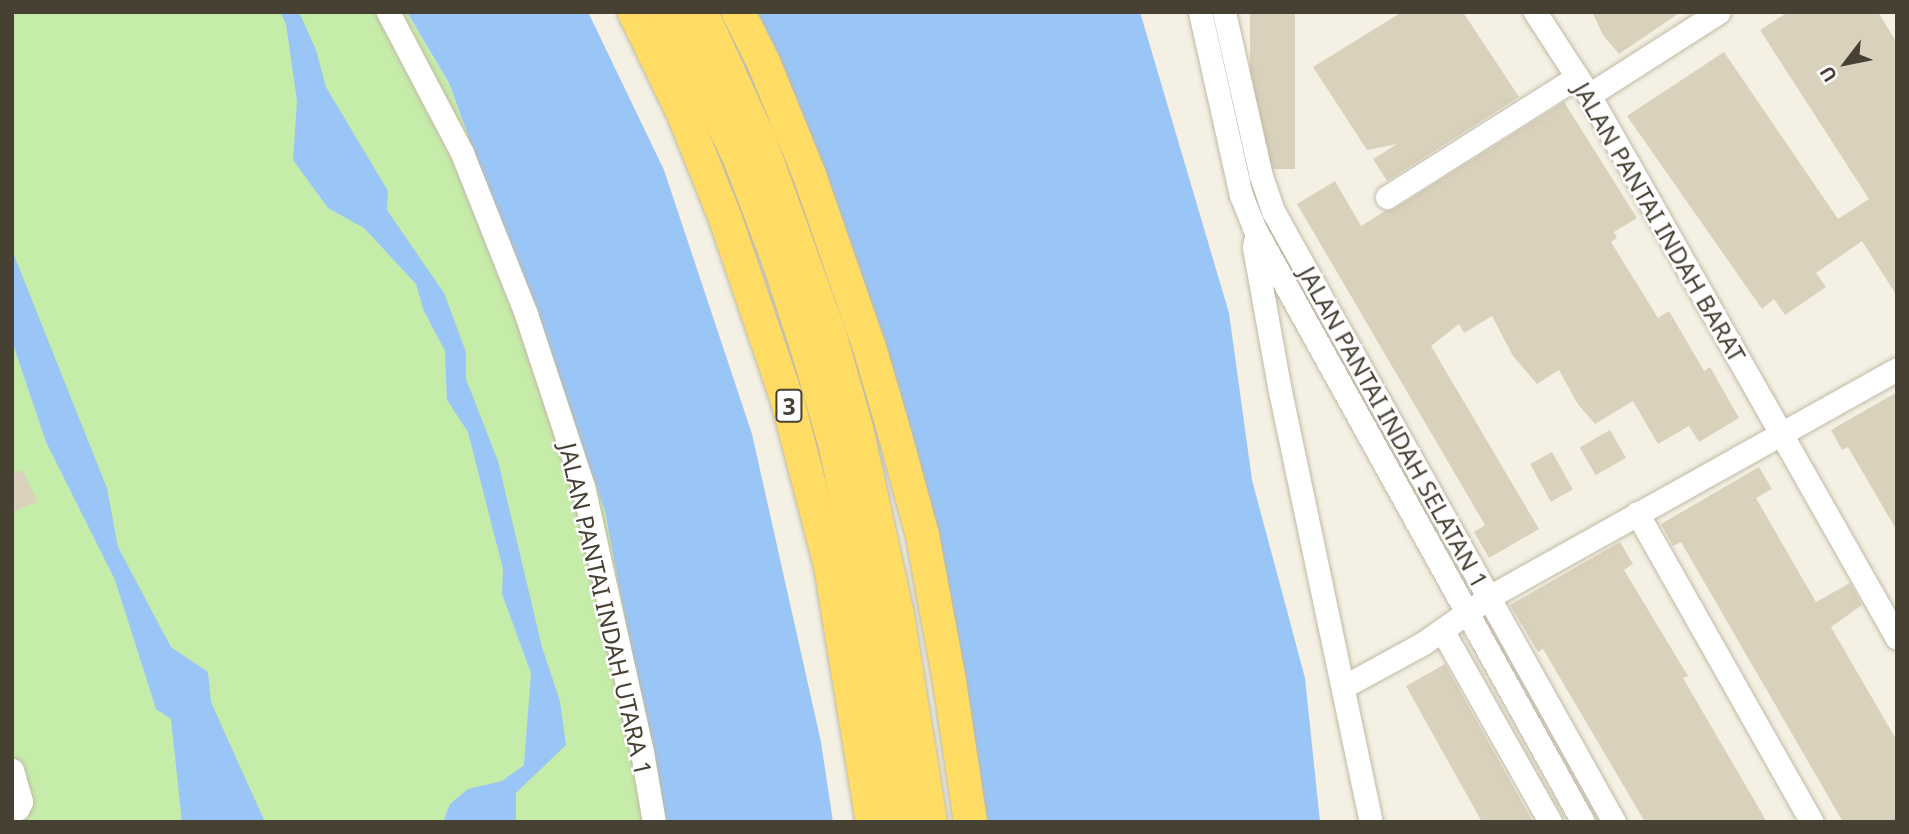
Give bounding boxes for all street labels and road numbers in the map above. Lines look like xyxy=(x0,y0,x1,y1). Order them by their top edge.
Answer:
street label: JALAN PANTAI INDAH BARAT xyxy=(1568,77,1752,367)
street label: JALAN PANTAI INDAH SELATAN 1 xyxy=(1293,261,1495,593)
road number: 3 xyxy=(775,386,803,426)
street label: JALAN PANTAI INDAH UTARA 1 xyxy=(554,440,658,778)

